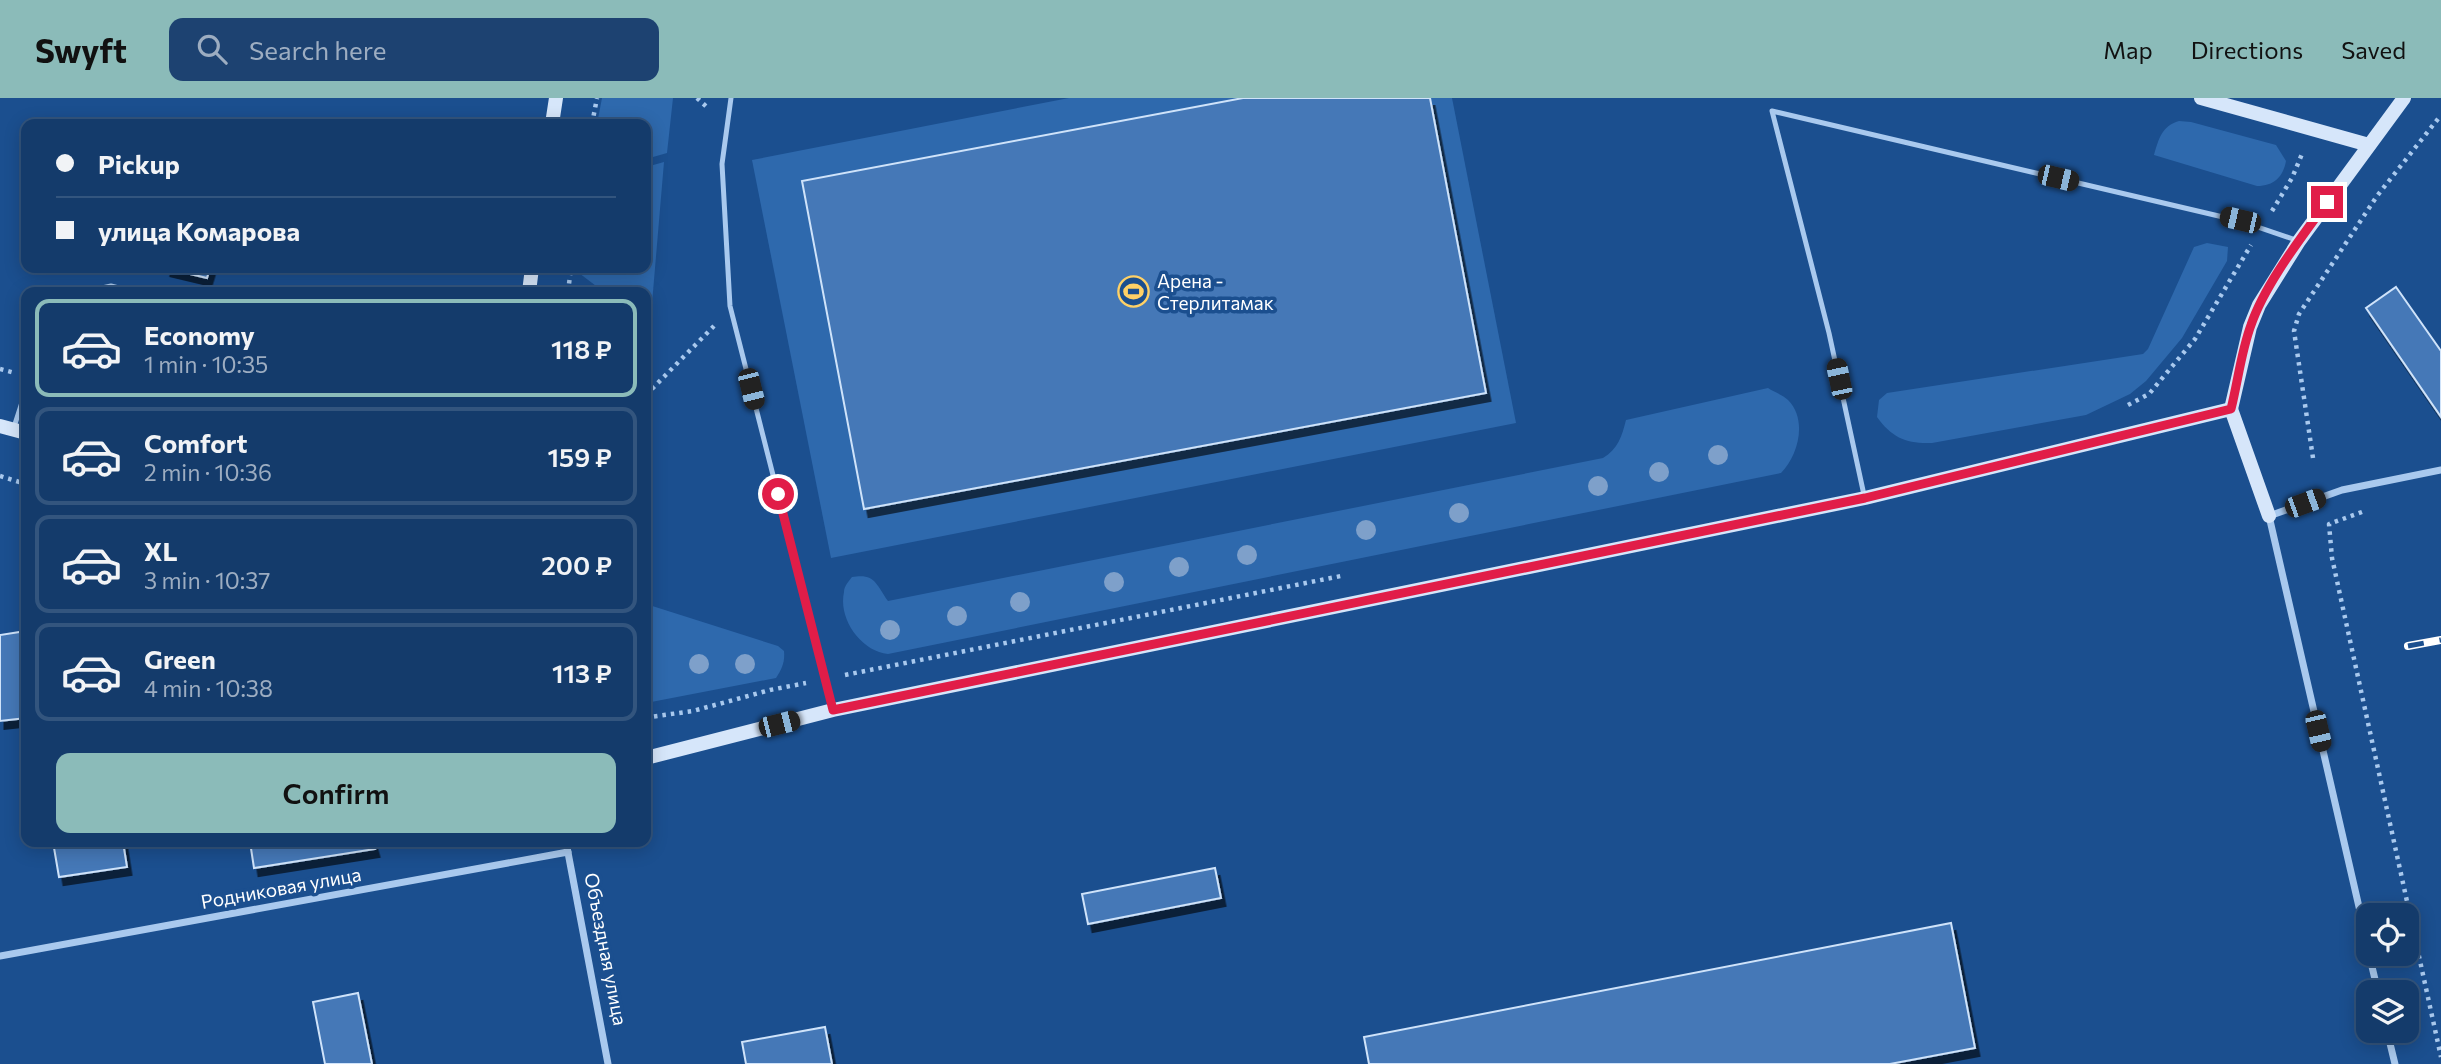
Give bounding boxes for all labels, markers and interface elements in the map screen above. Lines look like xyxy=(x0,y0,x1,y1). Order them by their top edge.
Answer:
search box xyxy=(169,18,659,81)
text: Swyft xyxy=(35,29,127,70)
icon: search xyxy=(193,30,231,68)
text: Search here xyxy=(249,34,386,65)
text: Map xyxy=(2103,35,2153,64)
text: Directions xyxy=(2191,35,2303,64)
text: Saved xyxy=(2341,35,2406,64)
text: Pickup xyxy=(98,148,180,179)
car xyxy=(2036,163,2081,193)
route end xyxy=(2311,186,2343,218)
car xyxy=(2218,205,2263,235)
text: улица Комарова xyxy=(98,215,300,246)
place label: Арена - Стерлитамак xyxy=(1157,269,1274,314)
sports icon: Арена - Стерлитамак xyxy=(1117,275,1151,309)
icon: car xyxy=(60,317,123,380)
text: Economy xyxy=(144,319,255,350)
text: 118 ₽ xyxy=(551,333,612,364)
text: 1 min · 10:35 xyxy=(144,350,268,378)
car xyxy=(1825,356,1854,402)
car xyxy=(736,366,767,412)
icon: car xyxy=(60,425,123,488)
text: Comfort xyxy=(144,427,247,458)
text: 159 ₽ xyxy=(548,441,612,472)
text: 2 min · 10:36 xyxy=(144,458,272,486)
route start xyxy=(762,478,794,510)
car xyxy=(2282,486,2329,520)
icon: car xyxy=(60,533,123,596)
text: XL xyxy=(144,535,178,566)
text: 200 ₽ xyxy=(541,549,612,580)
text: 3 min · 10:37 xyxy=(144,566,270,594)
icon: car xyxy=(60,641,123,704)
text: Green xyxy=(144,643,216,674)
text: 113 ₽ xyxy=(552,657,612,688)
text: 4 min · 10:38 xyxy=(144,674,273,702)
car xyxy=(2304,708,2333,754)
car xyxy=(757,709,802,739)
button: Confirm xyxy=(56,753,616,833)
street label: Родниковая улица xyxy=(199,862,363,913)
street label: Объездная улица xyxy=(580,871,633,1027)
map controls xyxy=(2356,903,2419,1043)
button: locate xyxy=(2356,903,2419,966)
button: layers xyxy=(2356,980,2419,1043)

